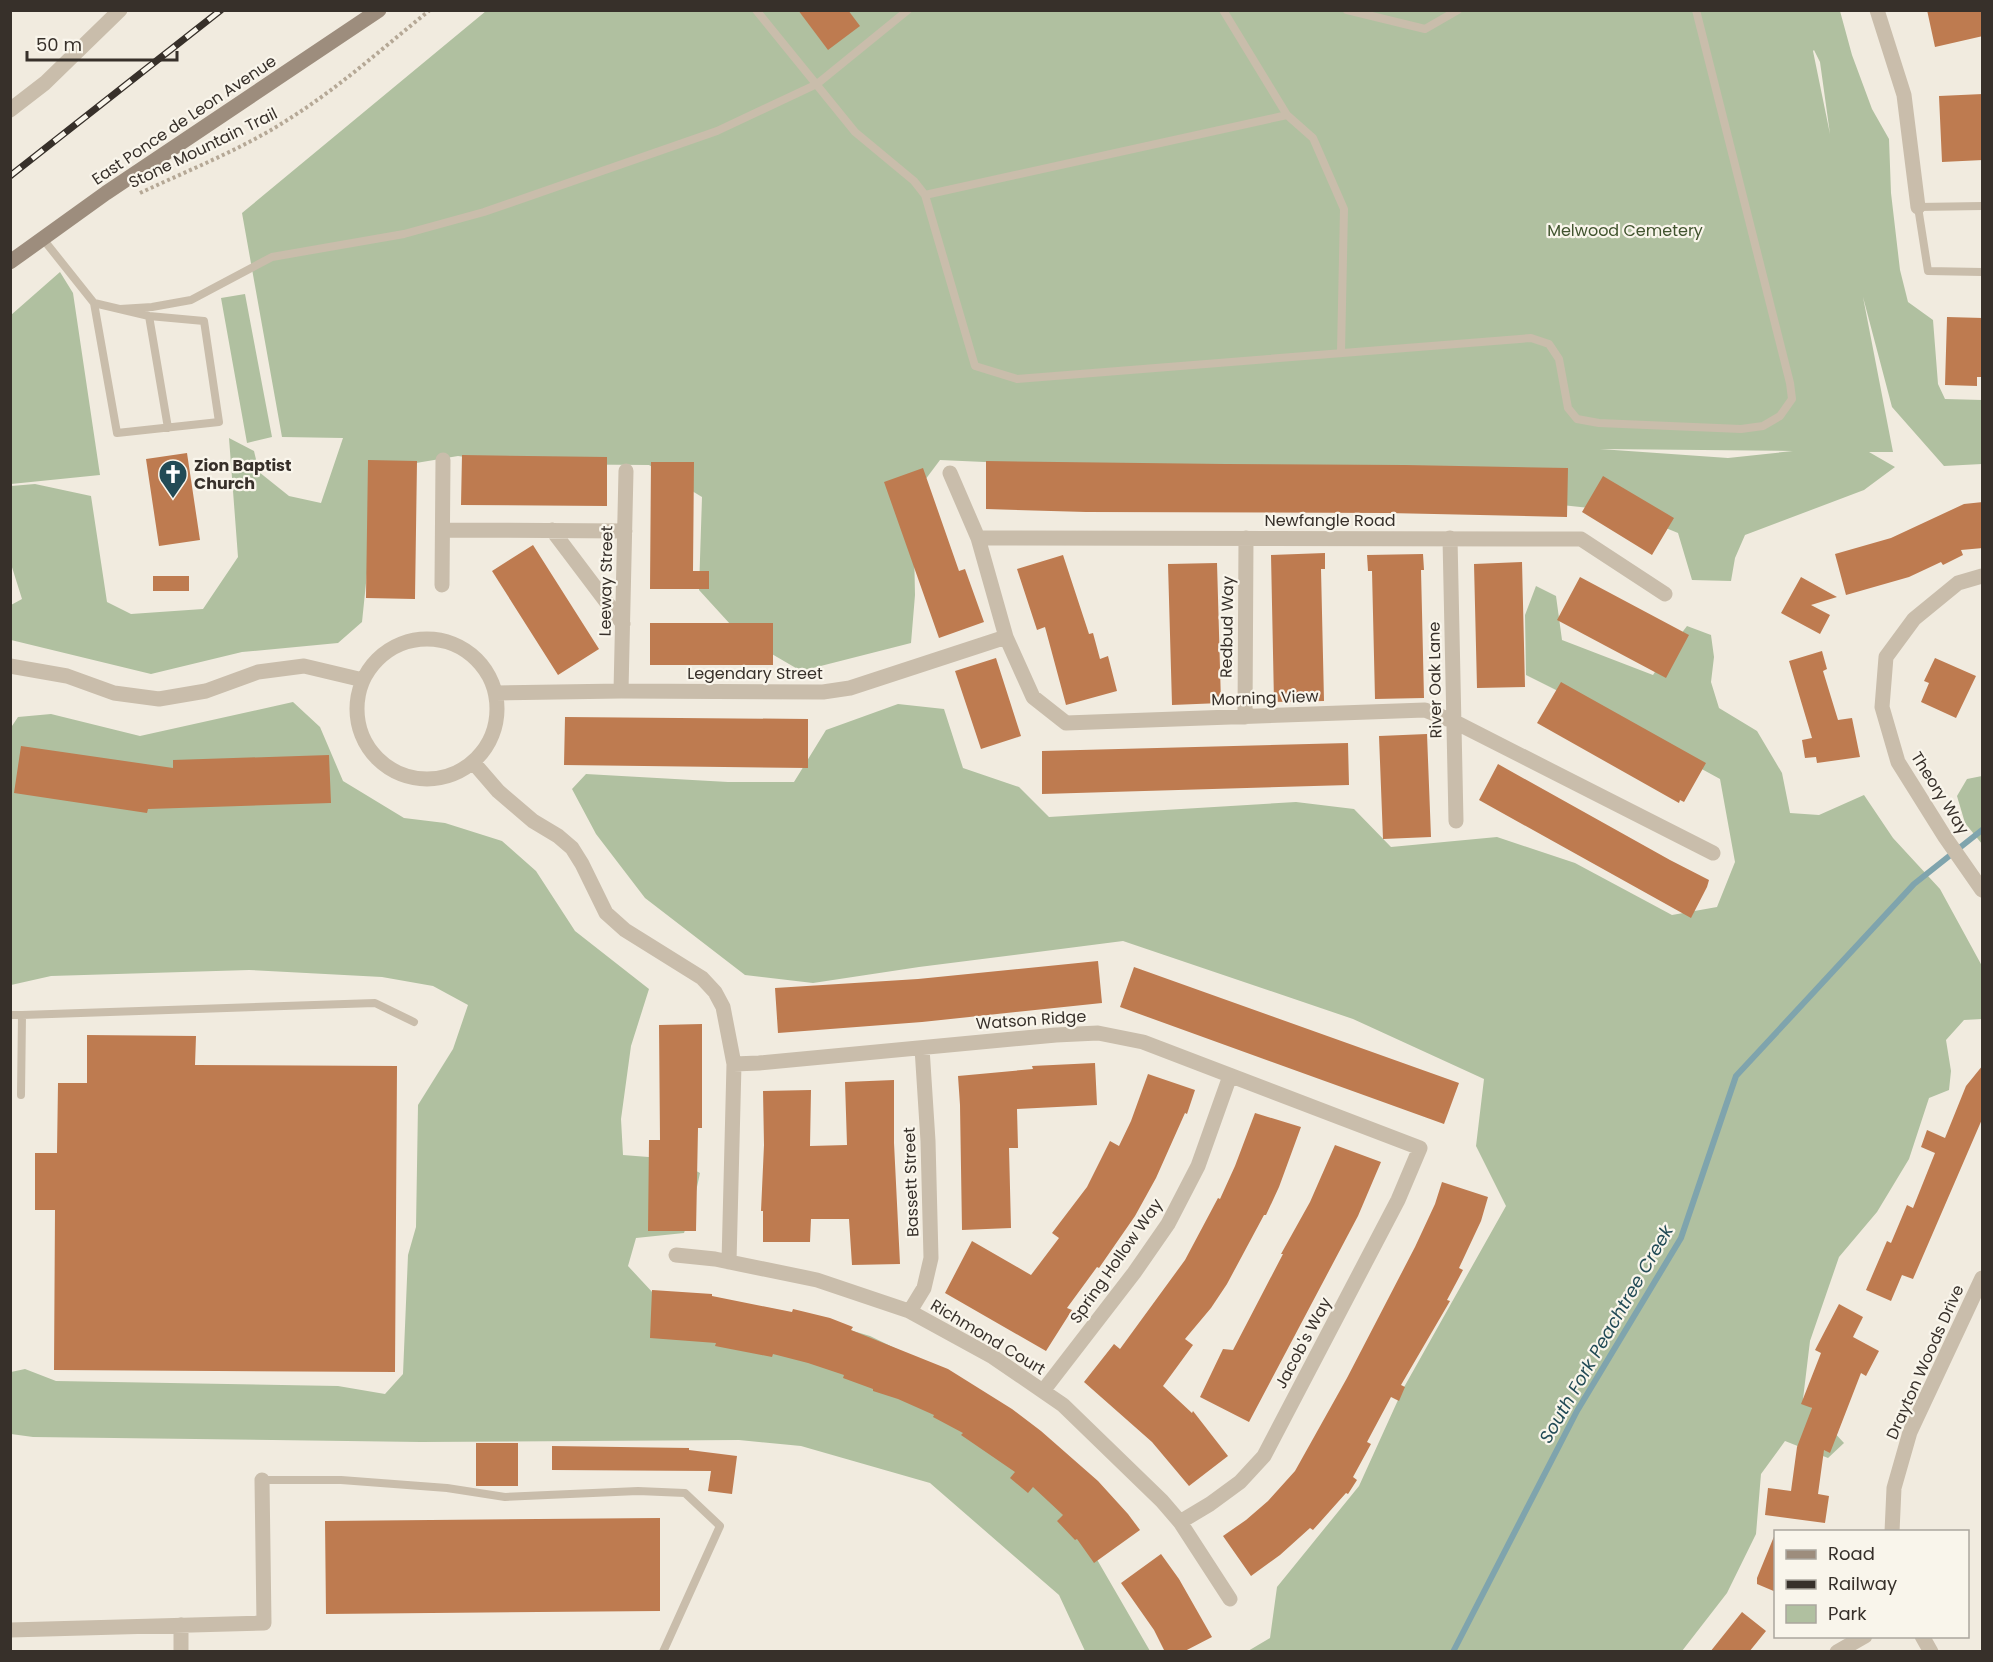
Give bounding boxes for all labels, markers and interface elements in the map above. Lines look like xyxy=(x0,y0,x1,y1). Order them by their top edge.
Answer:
scale bar xyxy=(27,24,177,62)
text: 50 m xyxy=(36,32,82,57)
street label: East Ponce de Leon Avenue xyxy=(87,50,281,190)
street label: Stone Mountain Trail xyxy=(125,102,281,194)
park label: Melwood Cemetery xyxy=(1547,219,1703,242)
place label: Zion Baptist Church xyxy=(194,454,292,495)
church icon: Zion Baptist Church xyxy=(157,458,189,500)
street label: Newfangle Road xyxy=(1264,509,1396,532)
street label: Leeway Street xyxy=(594,525,618,637)
street label: Redbud Way xyxy=(1215,576,1239,678)
street label: River Oak Lane xyxy=(1422,621,1448,738)
street label: Legendary Street xyxy=(687,662,823,685)
street label: Morning View xyxy=(1211,685,1319,711)
street label: Theory Way xyxy=(1905,747,1975,839)
street label: Watson Ridge xyxy=(975,1005,1087,1035)
street label: Bassett Street xyxy=(898,1126,924,1237)
street label: Spring Hollow Way xyxy=(1064,1194,1168,1328)
water label: South Fork Peachtree Creek xyxy=(1533,1220,1679,1448)
street label: Drayton Woods Drive xyxy=(1880,1281,1970,1443)
street label: Jacob's Way xyxy=(1269,1293,1337,1393)
street label: Richmond Court xyxy=(926,1294,1050,1380)
legend xyxy=(1774,1530,1969,1638)
text: Road xyxy=(1828,1541,1875,1566)
text: Railway xyxy=(1828,1571,1897,1596)
text: Park xyxy=(1828,1601,1867,1626)

